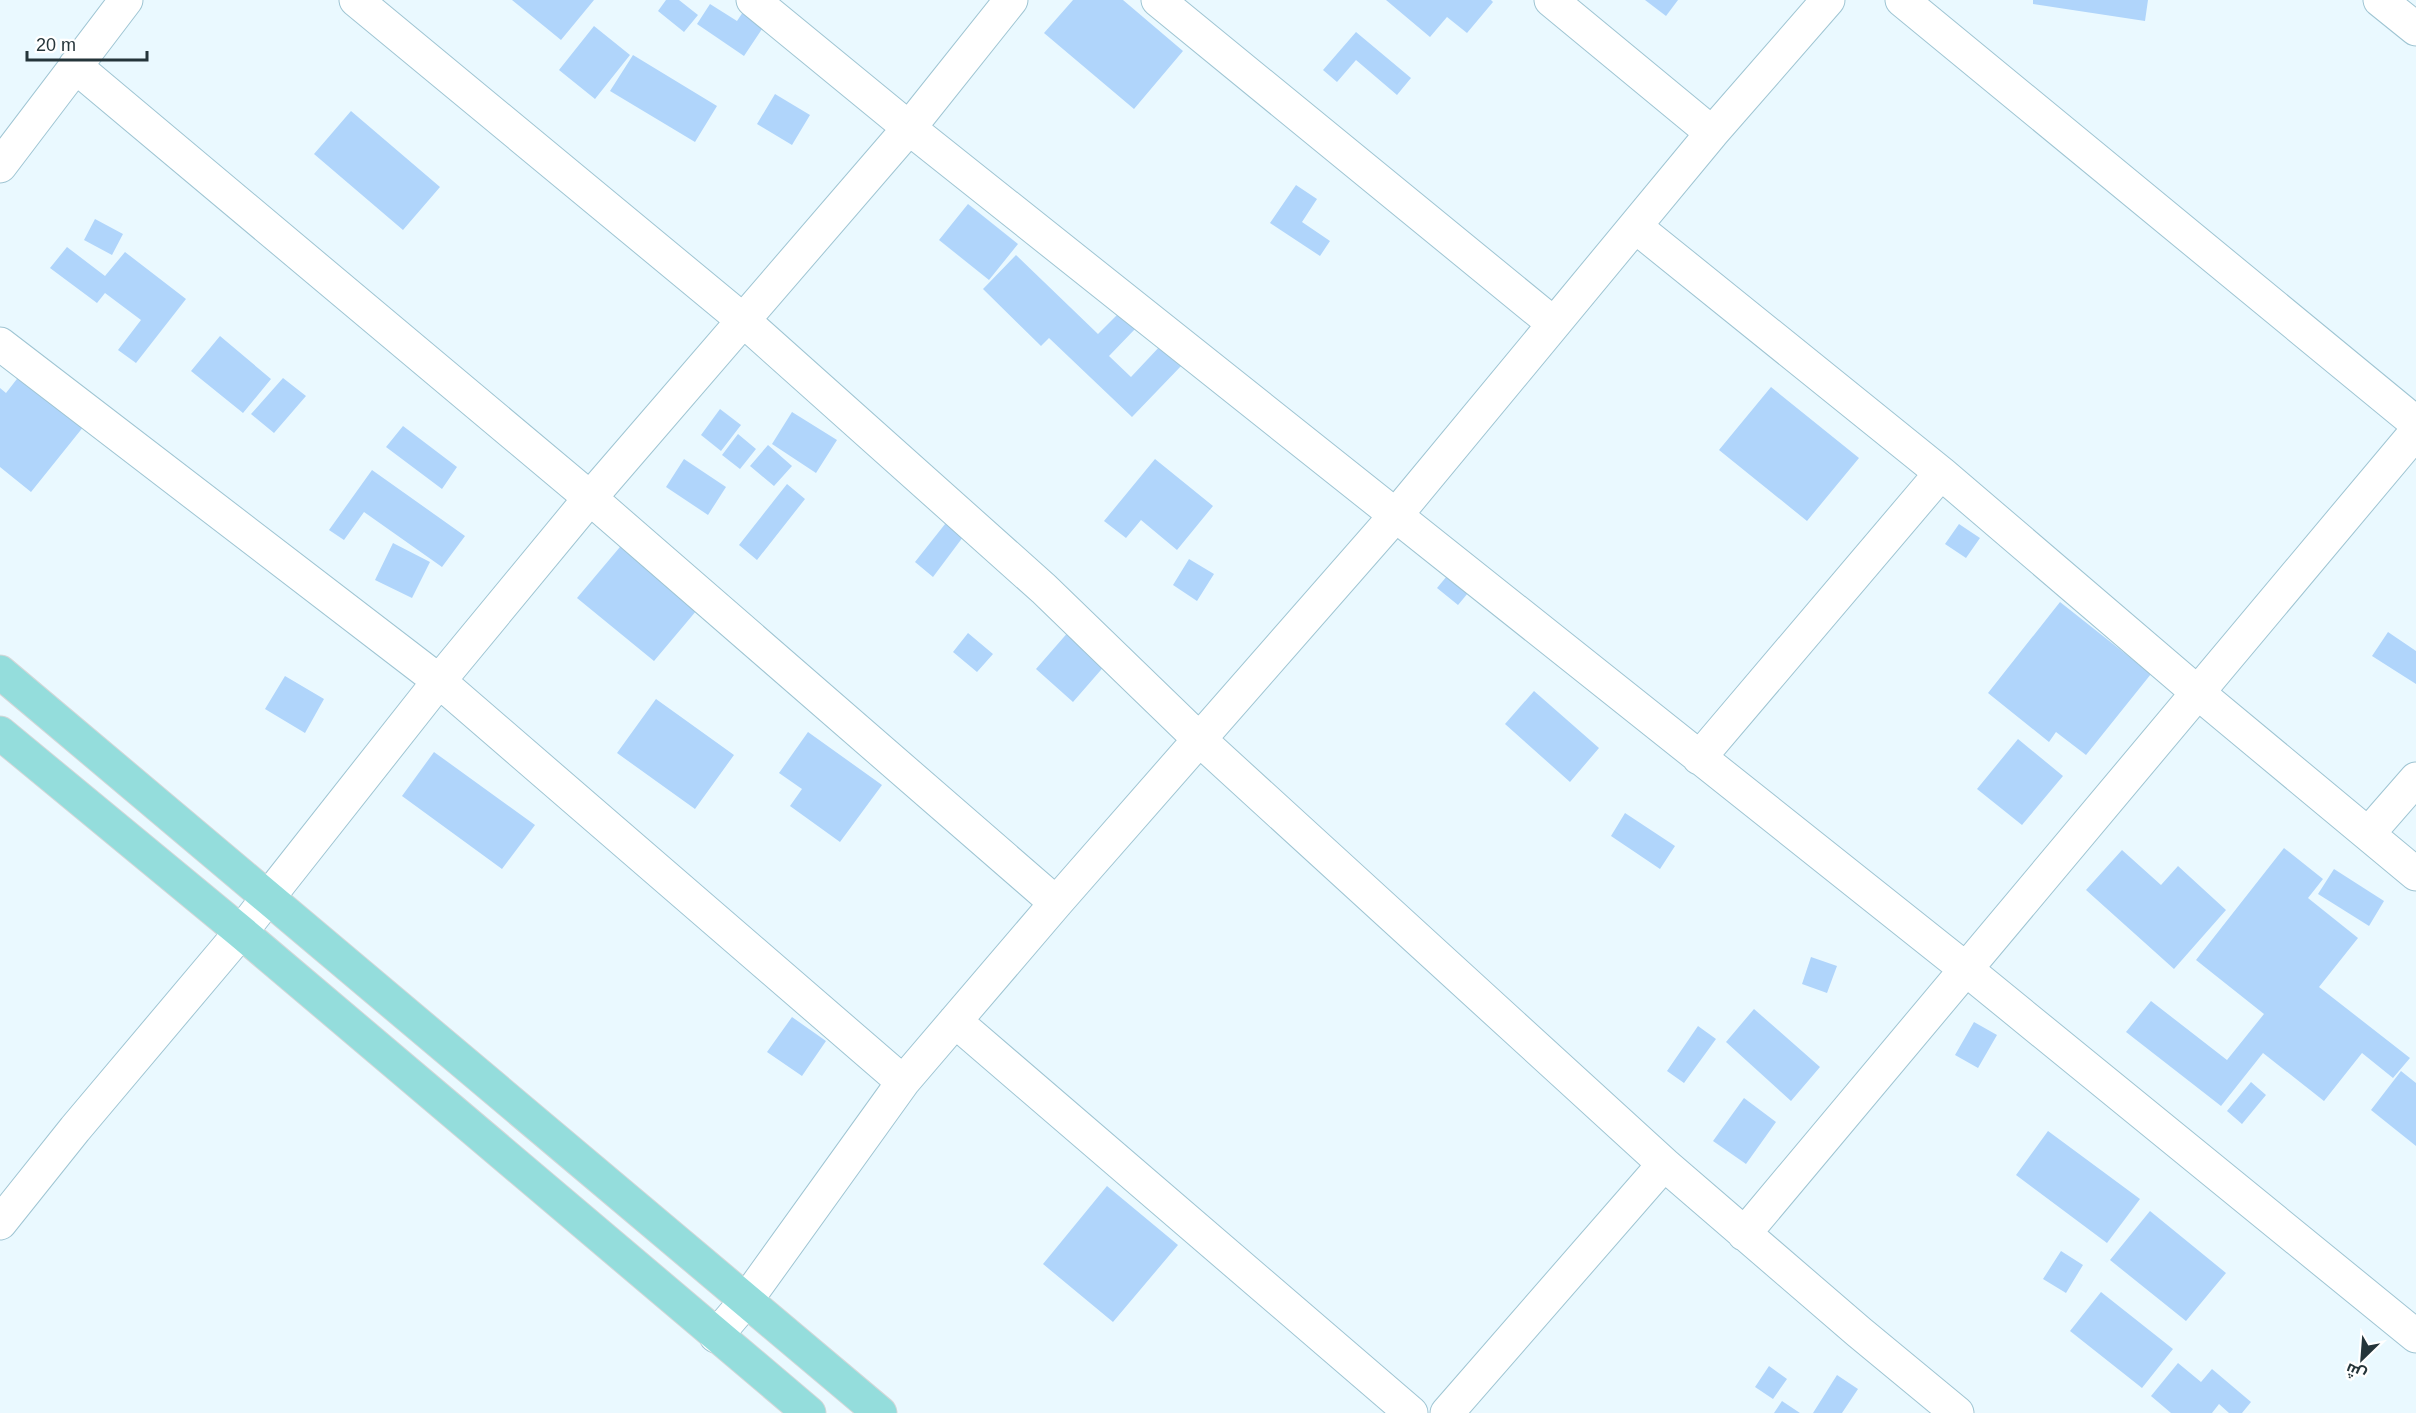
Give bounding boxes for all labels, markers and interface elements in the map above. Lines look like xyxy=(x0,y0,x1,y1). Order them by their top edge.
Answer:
scale bar xyxy=(27,24,147,62)
text: 20 m xyxy=(36,35,76,55)
north arrow xyxy=(2332,1329,2392,1389)
text: ش xyxy=(2343,1359,2369,1384)

